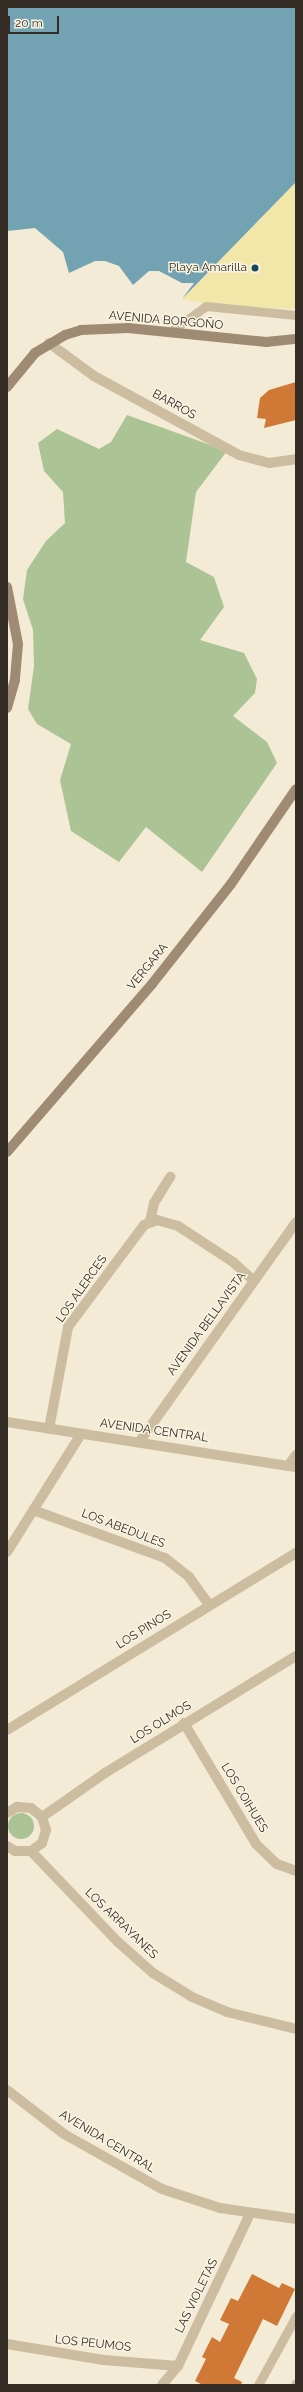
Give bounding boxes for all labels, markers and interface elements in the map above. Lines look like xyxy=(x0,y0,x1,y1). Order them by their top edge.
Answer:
scale bar xyxy=(10,8,61,34)
text: 20 m xyxy=(15,16,43,30)
place label: Playa Amarilla xyxy=(168,261,247,275)
marker: Playa Amarilla xyxy=(250,263,260,273)
street label: AVENIDA BORGOÑO xyxy=(108,309,224,333)
street label: BARROS xyxy=(150,387,198,423)
street label: VERGARA xyxy=(125,941,171,993)
street label: LOS ALERCES xyxy=(53,1253,111,1325)
street label: AVENIDA BELLAVISTA xyxy=(165,1270,249,1378)
street label: AVENIDA CENTRAL xyxy=(99,1416,209,1446)
street label: LOS ABEDULES xyxy=(79,1506,167,1552)
street label: LOS PINOS xyxy=(114,1607,174,1653)
street label: LOS OLMOS xyxy=(128,1699,194,1747)
street label: LOS COIHUES xyxy=(218,1761,270,1835)
street label: LOS ARRAYANES xyxy=(82,1886,160,1962)
street label: AVENIDA CENTRAL xyxy=(56,2108,158,2176)
street label: LAS VIOLETAS xyxy=(173,2256,221,2336)
street label: LOS PEUMOS xyxy=(54,2333,132,2355)

